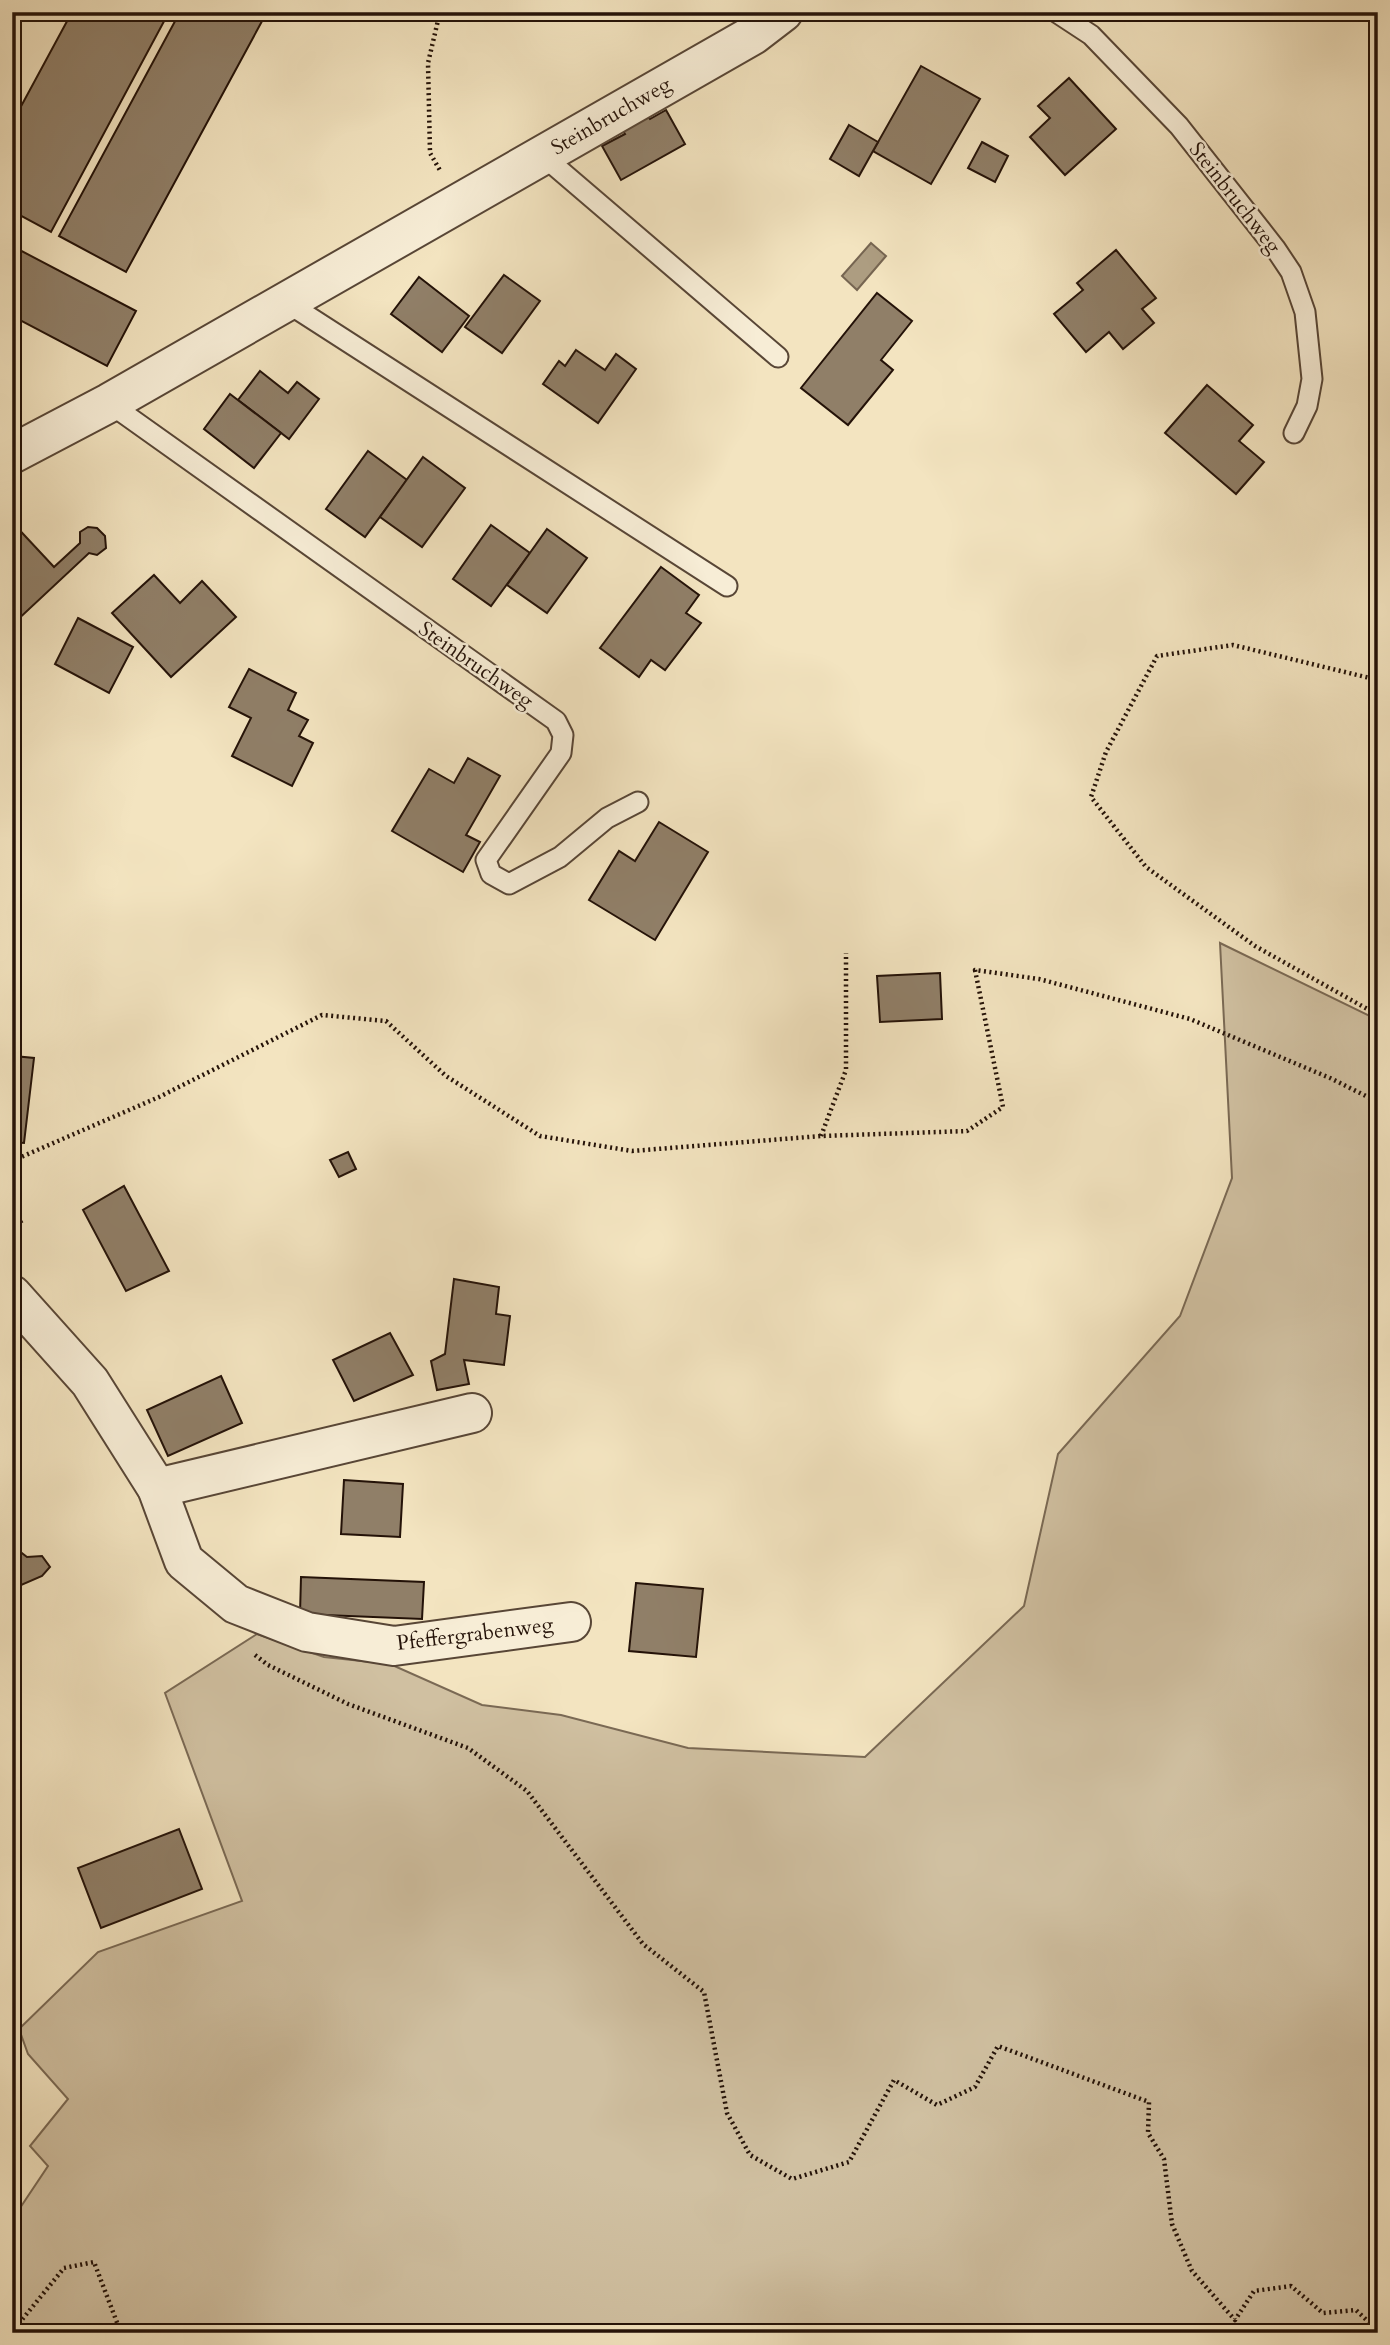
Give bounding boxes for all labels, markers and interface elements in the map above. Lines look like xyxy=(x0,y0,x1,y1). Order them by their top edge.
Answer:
street label: Steinbruchweg xyxy=(546,70,677,162)
street label: Steinbruchweg xyxy=(1182,136,1288,260)
street label: Steinbruchweg xyxy=(413,615,539,716)
street label: Pfeffergrabenweg xyxy=(395,1610,555,1658)

